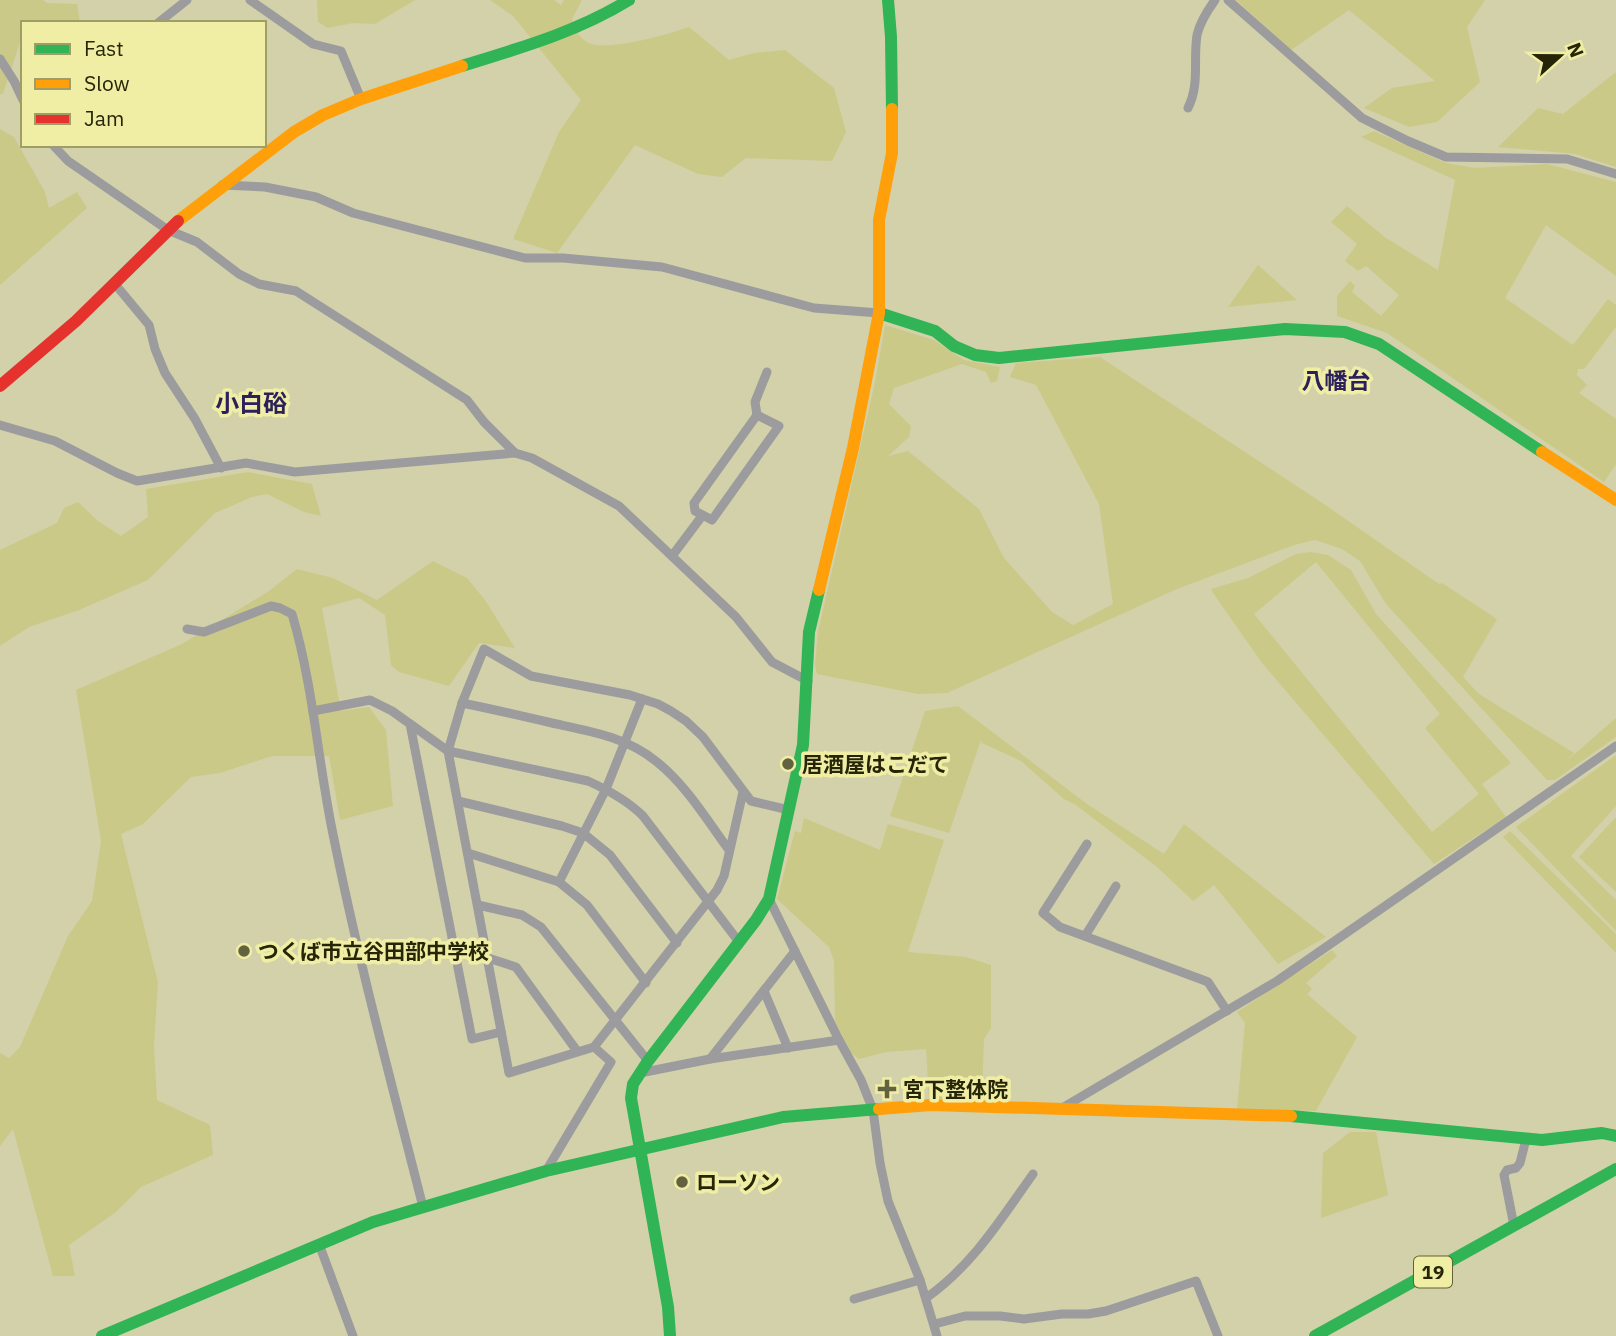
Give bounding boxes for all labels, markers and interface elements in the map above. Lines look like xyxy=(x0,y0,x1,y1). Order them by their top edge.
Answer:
legend xyxy=(21,21,266,147)
north arrow xyxy=(1525,21,1595,91)
text: Fast xyxy=(84,34,124,62)
text: N xyxy=(1562,39,1590,61)
text: Slow xyxy=(84,69,130,97)
text: Jam xyxy=(84,104,124,132)
district label: 八幡台 xyxy=(1302,365,1371,395)
district label: 小白硲 xyxy=(215,387,287,419)
place label: 居酒屋はこだて xyxy=(802,750,949,778)
marker: 居酒屋はこだて xyxy=(780,756,796,772)
place label: つくば市立谷田部中学校 xyxy=(258,937,489,965)
marker: つくば市立谷田部中学校 xyxy=(236,943,252,959)
place label: 宮下整体院 xyxy=(903,1075,1008,1103)
marker: 宮下整体院 xyxy=(877,1079,897,1099)
place label: ローソン xyxy=(696,1168,780,1196)
marker: ローソン xyxy=(674,1174,690,1190)
road number: 19 xyxy=(1414,1256,1452,1288)

